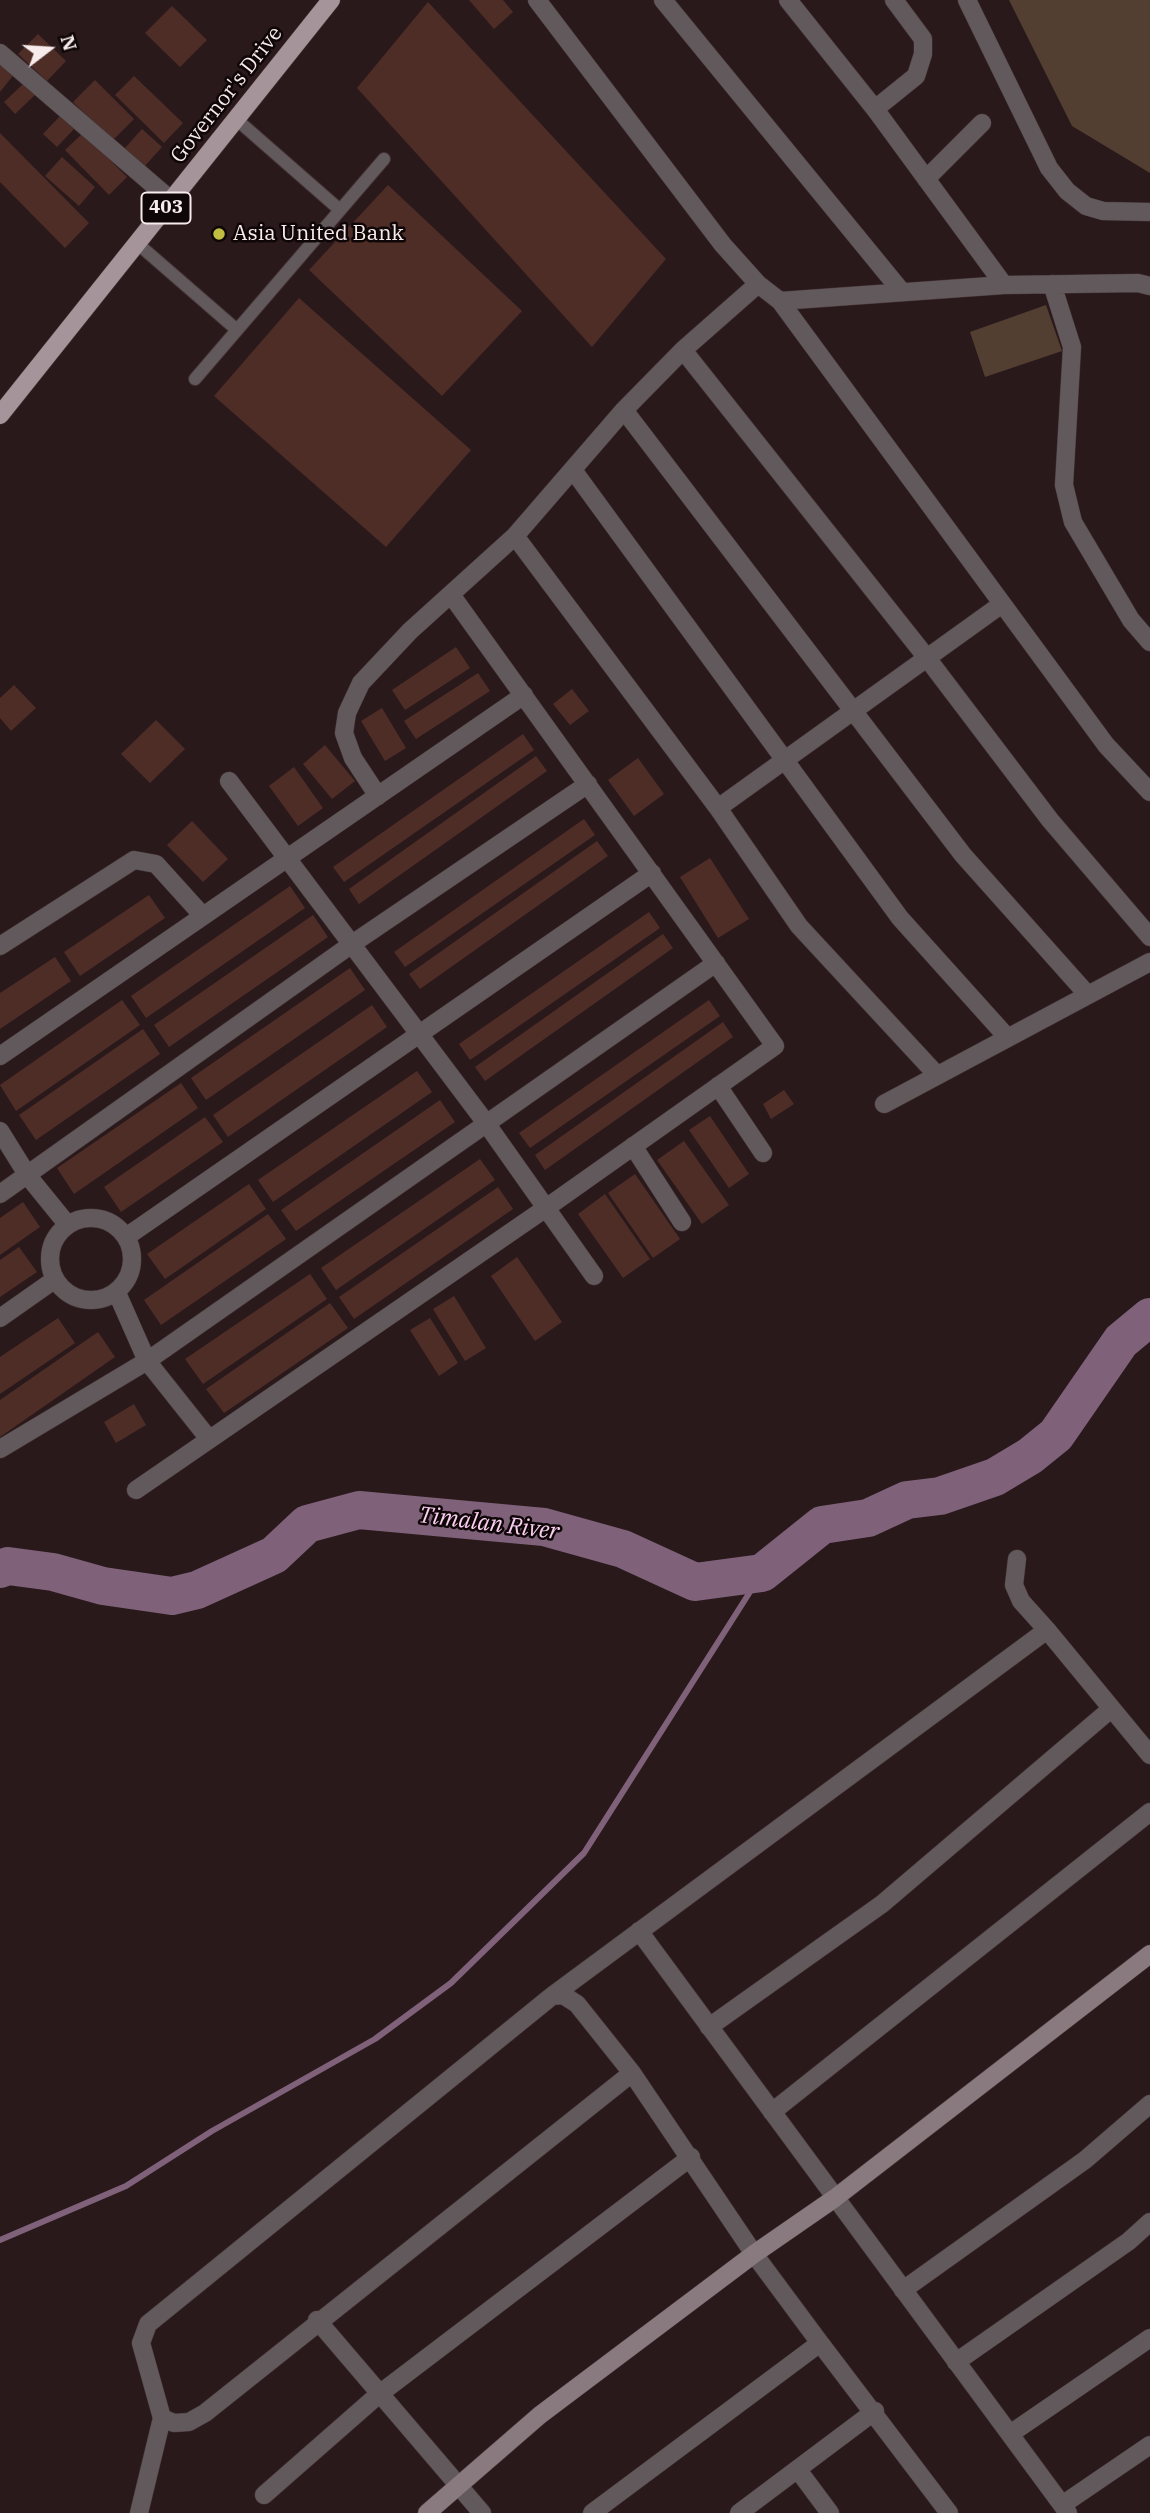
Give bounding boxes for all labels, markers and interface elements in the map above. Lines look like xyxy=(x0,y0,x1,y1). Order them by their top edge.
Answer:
north arrow xyxy=(14,14,84,84)
street label: Governor's Drive xyxy=(166,22,288,168)
text: N xyxy=(55,32,83,54)
road number: 403 xyxy=(142,192,190,224)
place label: Asia United Bank xyxy=(233,221,404,247)
marker: Asia United Bank xyxy=(211,226,227,242)
water label: Timalan River xyxy=(417,1502,561,1546)

